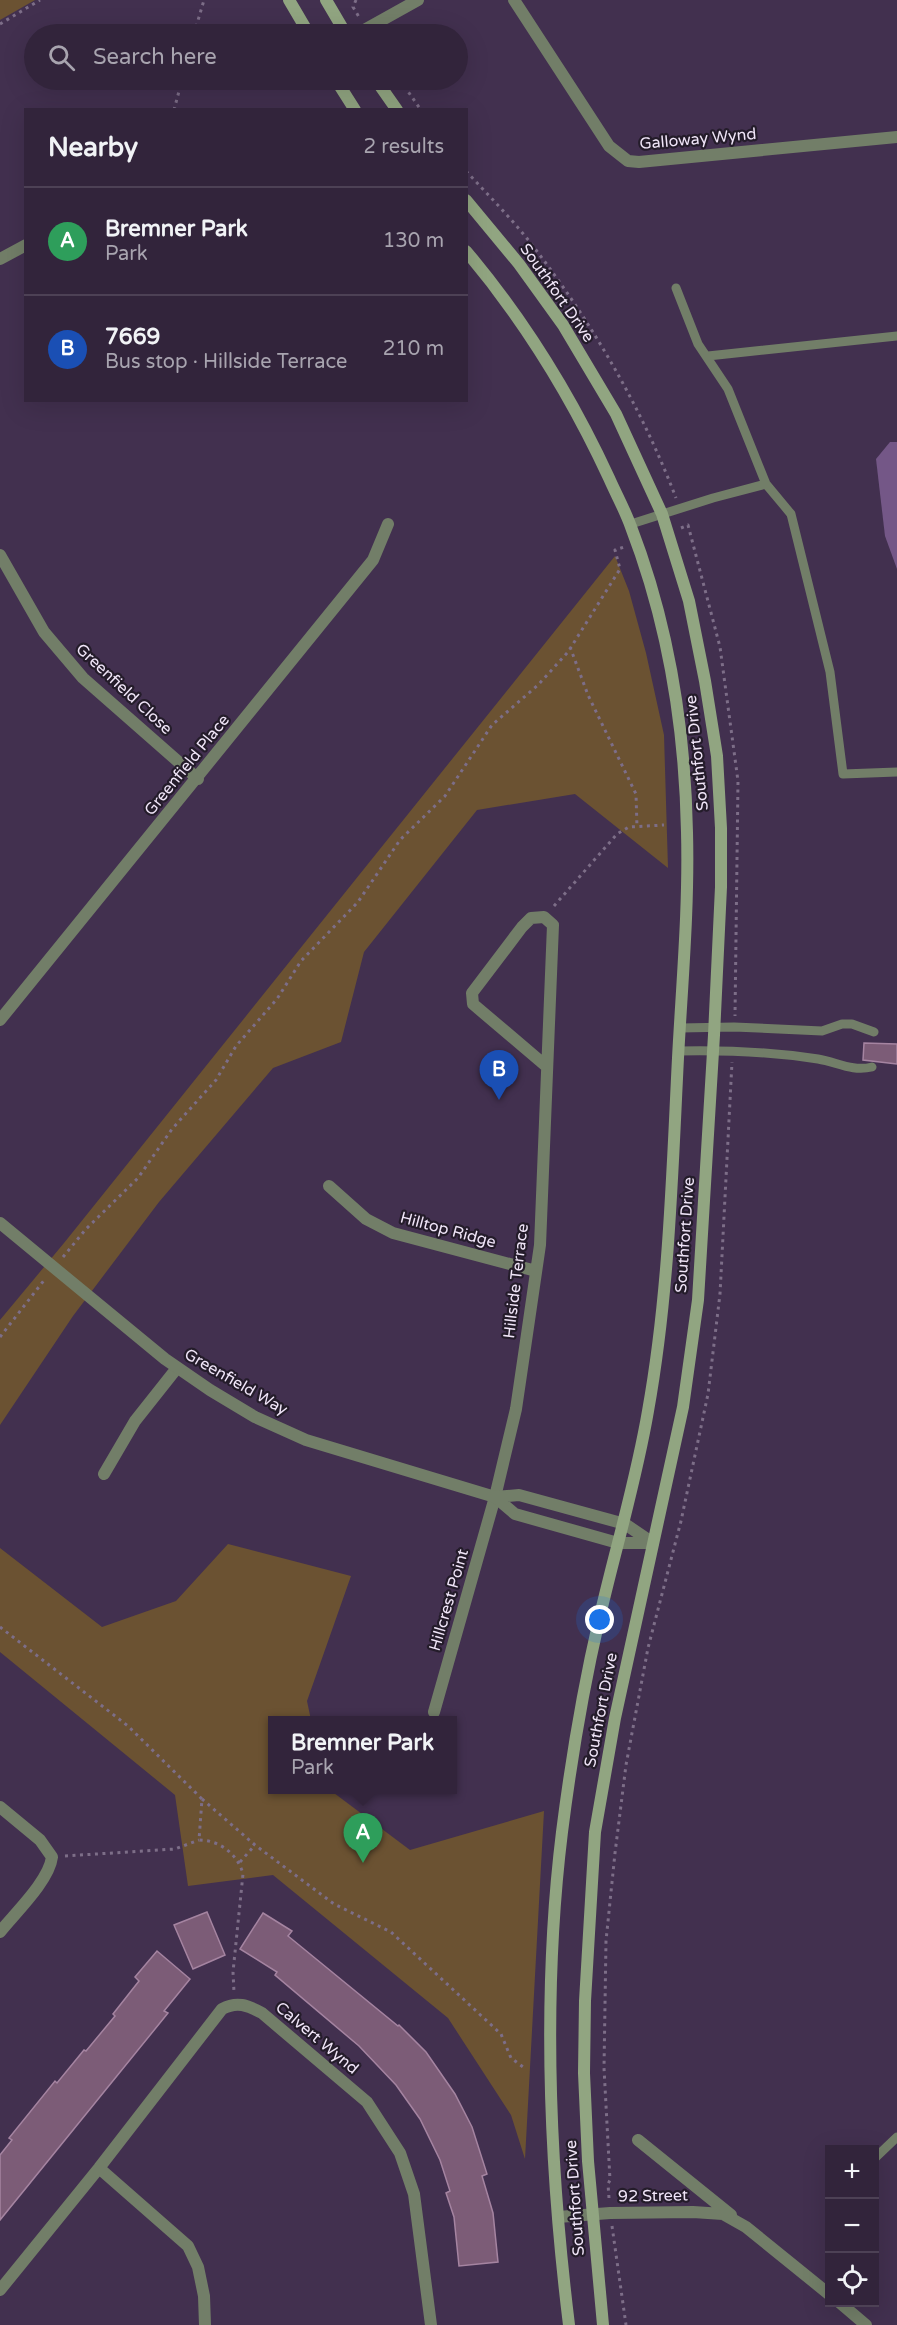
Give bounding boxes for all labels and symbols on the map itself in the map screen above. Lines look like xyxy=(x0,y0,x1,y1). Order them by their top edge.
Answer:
street label: Galloway Wynd xyxy=(639,124,757,154)
street label: Southfort Drive xyxy=(515,240,599,346)
street label: Greenfield Close xyxy=(72,639,176,739)
street label: Southfort Drive xyxy=(681,694,713,812)
street label: Greenfield Place xyxy=(140,710,234,820)
pin: B xyxy=(480,1050,518,1100)
street label: Southfort Drive xyxy=(671,1176,699,1294)
street label: Hilltop Ridge xyxy=(398,1208,498,1252)
street label: Hillside Terrace xyxy=(499,1223,533,1339)
street label: Greenfield Way xyxy=(181,1344,292,1420)
street label: Hillcrest Point xyxy=(425,1547,473,1653)
your location xyxy=(585,1605,614,1634)
street label: Southfort Drive xyxy=(580,1651,622,1769)
pin: A xyxy=(344,1814,382,1863)
street label: Calvert Wynd xyxy=(271,1997,363,2079)
street label: Southfort Drive xyxy=(561,2139,589,2257)
street label: 92 Street xyxy=(618,2185,688,2207)

